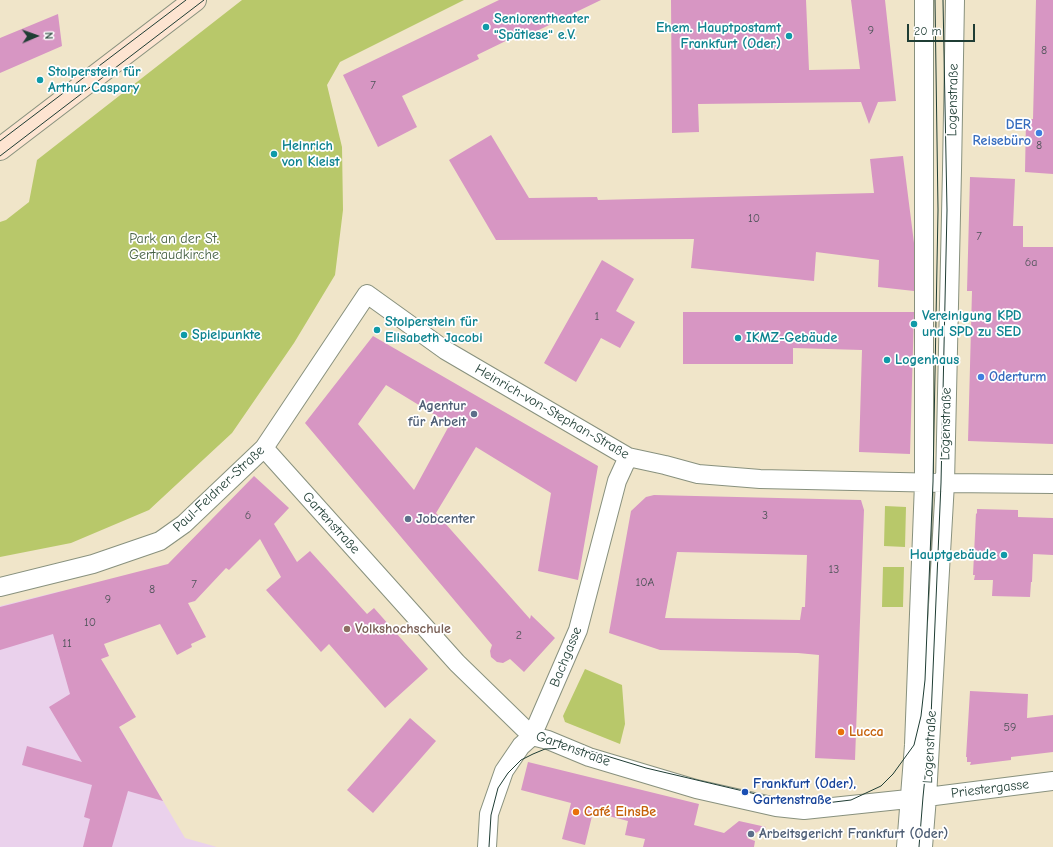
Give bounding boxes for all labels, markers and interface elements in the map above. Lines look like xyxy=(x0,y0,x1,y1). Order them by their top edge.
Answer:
place label: Seniorentheater "Spätlese" e.V. xyxy=(494,11,589,44)
north arrow xyxy=(16,16,56,56)
scale bar xyxy=(909,16,977,42)
place label: Ehem. Hauptpostamt Frankfurt (Oder) xyxy=(656,20,781,52)
marker: Seniorentheater "Spätlese" e.V. xyxy=(481,22,491,32)
house number: 9 xyxy=(868,24,874,38)
text: 20 m xyxy=(914,24,942,38)
marker: Ehem. Hauptpostamt Frankfurt (Oder) xyxy=(784,31,794,41)
text: N xyxy=(42,32,55,39)
house number: 8 xyxy=(1041,44,1047,58)
street label: Logenstraße xyxy=(944,63,962,137)
place label: Stolperstein für Arthur Caspary xyxy=(48,64,141,96)
marker: Stolperstein für Arthur Caspary xyxy=(35,75,45,85)
house number: 7 xyxy=(370,79,376,93)
place label: DER Reisebüro xyxy=(972,117,1031,150)
marker: DER Reisebüro xyxy=(1034,128,1044,138)
place label: Heinrich von Kleist xyxy=(282,138,340,170)
house number: 8 xyxy=(1036,139,1042,153)
marker: Heinrich von Kleist xyxy=(269,149,279,159)
house number: 10 xyxy=(748,212,760,226)
house number: 7 xyxy=(976,230,982,244)
park label: Park an der St. Gertraudkirche xyxy=(129,231,219,264)
house number: 6a xyxy=(1025,256,1037,270)
place label: Vereinigung KPD und SPD zu SED xyxy=(922,308,1022,340)
house number: 1 xyxy=(595,310,599,324)
place label: Stolperstein für Elisabeth Jacobi xyxy=(385,314,483,346)
marker: Vereinigung KPD und SPD zu SED xyxy=(909,319,919,329)
marker: Stolperstein für Elisabeth Jacobi xyxy=(372,325,382,335)
place label: Spielpunkte xyxy=(192,327,261,343)
marker: Spielpunkte xyxy=(179,330,189,340)
place label: IKMZ-Gebäude xyxy=(746,330,837,346)
marker: IKMZ-Gebäude xyxy=(733,333,743,343)
place label: Logenhaus xyxy=(895,352,959,368)
marker: Logenhaus xyxy=(882,355,892,365)
street label: Heinrich-von-Stephan-Straße xyxy=(472,361,632,463)
place label: Oderturm xyxy=(989,369,1046,385)
marker: Oderturm xyxy=(976,372,986,382)
street label: Logenstraße xyxy=(937,387,955,461)
place label: Agentur für Arbeit xyxy=(408,398,466,430)
marker: Agentur für Arbeit xyxy=(469,409,479,419)
street label: Paul-Feldner-Straße xyxy=(170,442,268,536)
street label: Gartenstraße xyxy=(299,488,363,558)
house number: 6 xyxy=(245,509,251,523)
house number: 3 xyxy=(762,509,768,523)
place label: Jobcenter xyxy=(416,511,475,527)
marker: Jobcenter xyxy=(403,514,413,524)
place label: Hauptgebäude xyxy=(910,547,996,563)
marker: Hauptgebäude xyxy=(999,550,1009,560)
house number: 13 xyxy=(829,563,839,577)
house number: 10A xyxy=(635,576,655,590)
house number: 7 xyxy=(191,578,197,592)
house number: 8 xyxy=(149,583,155,597)
house number: 9 xyxy=(105,593,111,607)
house number: 10 xyxy=(84,616,96,630)
place label: Volkshochschule xyxy=(355,621,451,637)
marker: Volkshochschule xyxy=(342,624,352,634)
street label: Bachgasse xyxy=(546,624,586,690)
house number: 2 xyxy=(516,629,522,643)
house number: 11 xyxy=(62,637,72,651)
street label: Logenstraße xyxy=(920,710,940,784)
house number: 59 xyxy=(1004,721,1016,735)
place label: Lucca xyxy=(849,724,884,740)
marker: Lucca xyxy=(836,727,846,737)
street label: Gartenstraße xyxy=(534,728,612,770)
place label: Frankfurt (Oder), Gartenstraße xyxy=(753,776,856,808)
street label: Priestergasse xyxy=(950,776,1030,802)
marker: Frankfurt (Oder), Gartenstraße xyxy=(740,787,750,797)
place label: Café EinsBe xyxy=(584,804,656,820)
marker: Café EinsBe xyxy=(571,807,581,817)
place label: Arbeitsgericht Frankfurt (Oder) xyxy=(759,826,948,842)
marker: Arbeitsgericht Frankfurt (Oder) xyxy=(746,829,756,839)

